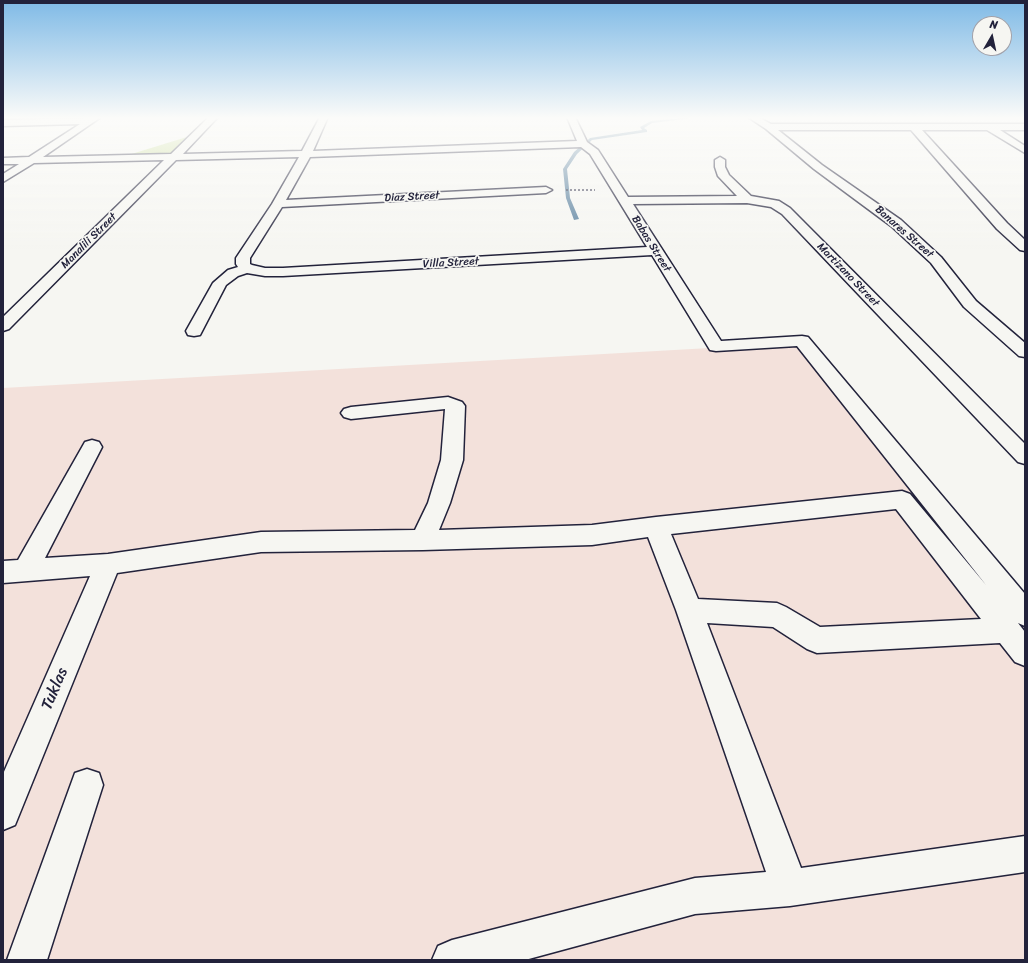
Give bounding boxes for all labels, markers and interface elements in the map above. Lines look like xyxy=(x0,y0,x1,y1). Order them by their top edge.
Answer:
text: N xyxy=(989,15,999,35)
north arrow xyxy=(972,16,1012,56)
street label: Diaz Street xyxy=(384,189,440,205)
street label: Banares Street xyxy=(872,203,936,261)
street label: Manalili Street xyxy=(58,210,120,272)
street label: Babas Street xyxy=(628,213,674,275)
street label: Martizano Street xyxy=(814,240,882,310)
street label: Villa Street xyxy=(423,255,479,271)
street label: Tuklas xyxy=(38,665,72,713)

